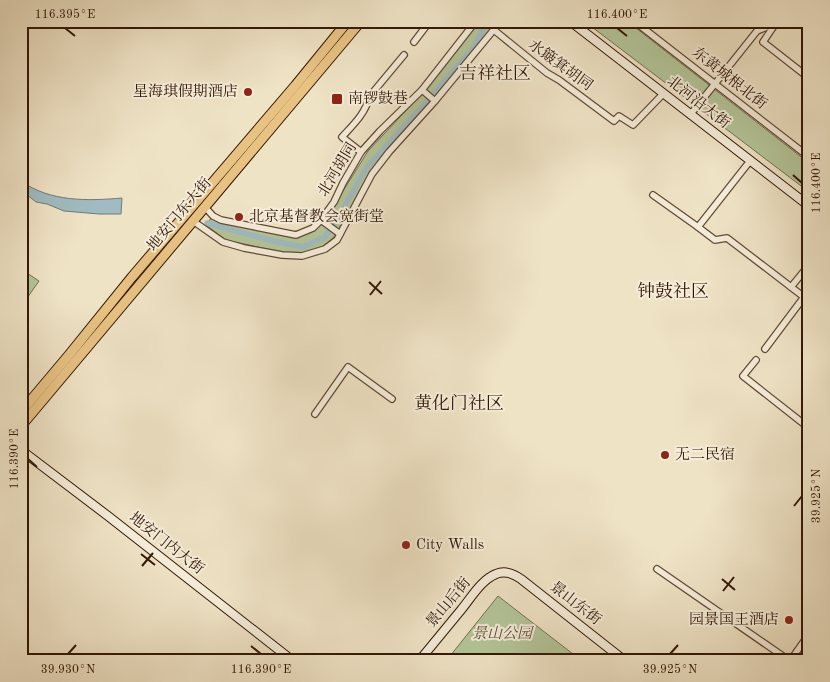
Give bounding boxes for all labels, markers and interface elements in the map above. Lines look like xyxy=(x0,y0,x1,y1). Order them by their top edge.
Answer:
text: 116.395°E xyxy=(35,8,95,21)
text: 116.400°E xyxy=(587,9,647,21)
street label: 水簸箕胡同 xyxy=(525,36,596,94)
street label: 东黄城根北街 xyxy=(689,44,770,113)
district label: 吉祥社区 xyxy=(459,63,531,83)
street label: 北河沿大街 xyxy=(664,72,733,132)
place label: 星海琪假期酒店 xyxy=(133,83,238,100)
marker: 星海琪假期酒店 xyxy=(242,86,254,98)
place label: 南锣鼓巷 xyxy=(348,90,408,107)
marker: 南锣鼓巷 xyxy=(330,92,344,106)
street label: 北河胡同 xyxy=(314,139,360,200)
text: 116.400°E xyxy=(811,153,823,213)
street label: 地安门东大街 xyxy=(144,174,215,254)
place label: 北京基督教会宽街堂 xyxy=(249,208,384,225)
marker: 北京基督教会宽街堂 xyxy=(233,211,245,223)
district label: 钟鼓社区 xyxy=(637,281,709,301)
district label: 黄化门社区 xyxy=(414,393,504,413)
text: 116.390°E xyxy=(9,429,21,489)
place label: 无二民宿 xyxy=(675,446,735,463)
marker: 无二民宿 xyxy=(659,449,671,461)
text: 39.925°N xyxy=(810,469,823,523)
street label: 地安门内大街 xyxy=(126,509,207,578)
place label: City Walls xyxy=(416,538,484,553)
marker: City Walls xyxy=(400,539,412,551)
street label: 景山后街 xyxy=(422,574,474,631)
street label: 景山东街 xyxy=(547,578,604,628)
place label: 园景国王酒店 xyxy=(689,611,779,628)
marker: 园景国王酒店 xyxy=(783,614,795,626)
park label: 景山公园 xyxy=(472,625,534,642)
text: 39.925°N xyxy=(643,663,697,676)
text: 39.930°N xyxy=(41,664,95,676)
text: 116.390°E xyxy=(231,664,291,676)

